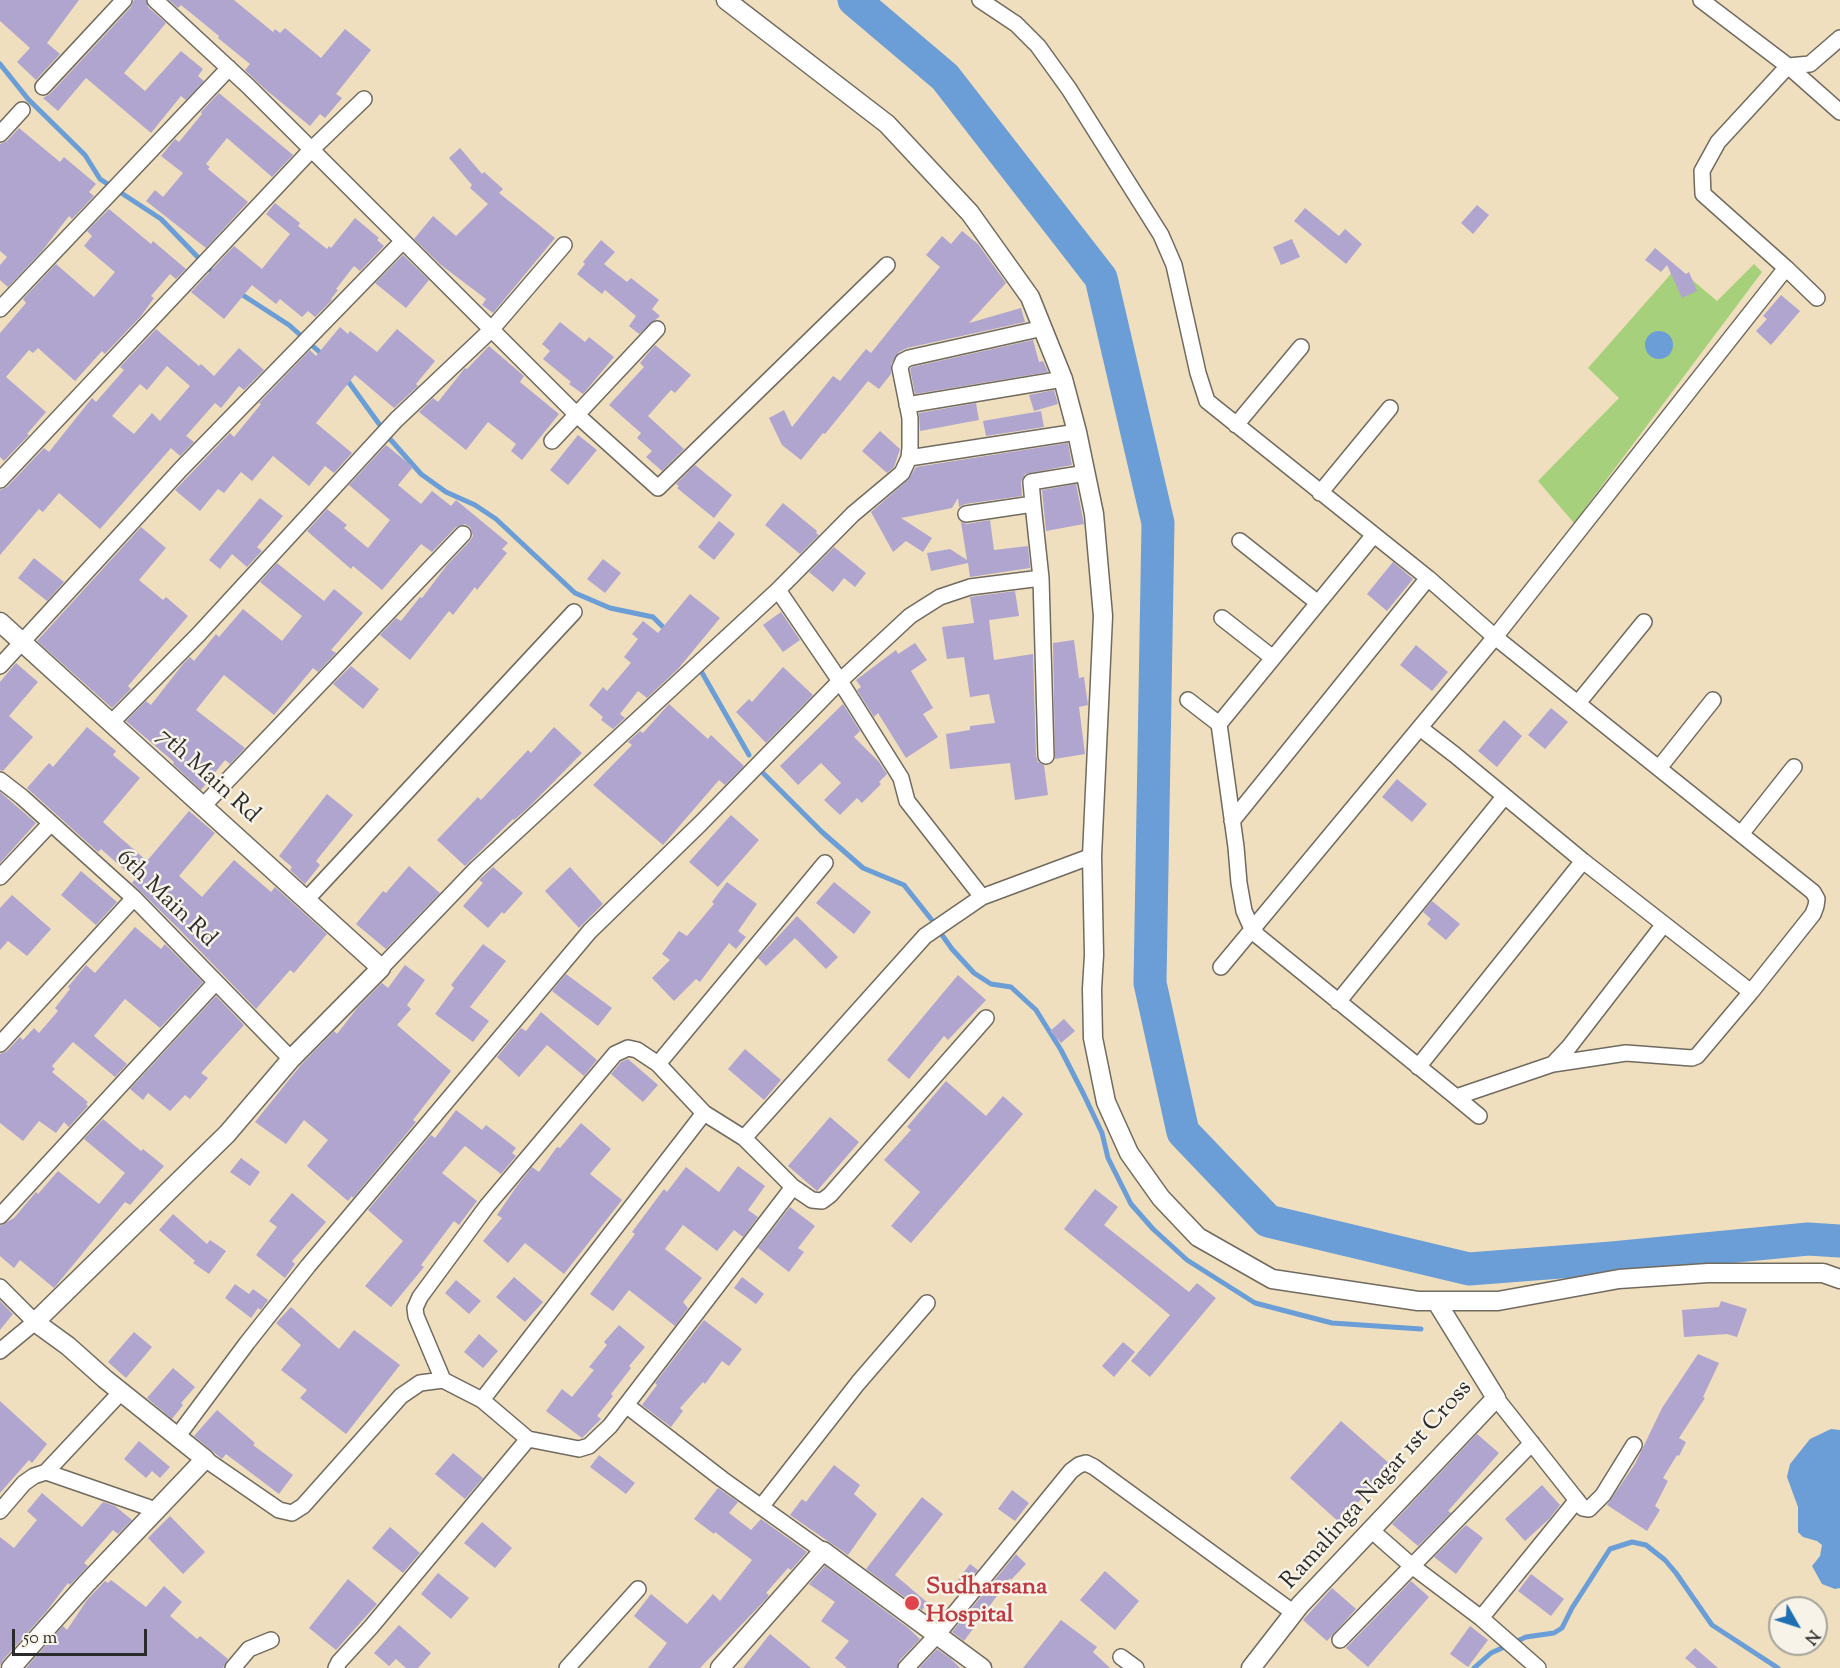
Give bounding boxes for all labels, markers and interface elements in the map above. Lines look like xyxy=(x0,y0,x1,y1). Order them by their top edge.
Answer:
street label: 7th Main Rd xyxy=(150,723,264,831)
street label: 6th Main Rd xyxy=(109,845,221,955)
street label: Ramalinga Nagar 1st Cross xyxy=(1276,1375,1480,1597)
place label: Sudharsana Hospital xyxy=(926,1575,1047,1631)
marker: Sudharsana Hospital xyxy=(903,1594,921,1612)
north arrow xyxy=(1768,1596,1828,1656)
scale bar xyxy=(15,1617,150,1655)
text: N xyxy=(1798,1624,1824,1649)
text: 50 m xyxy=(23,1626,57,1652)

